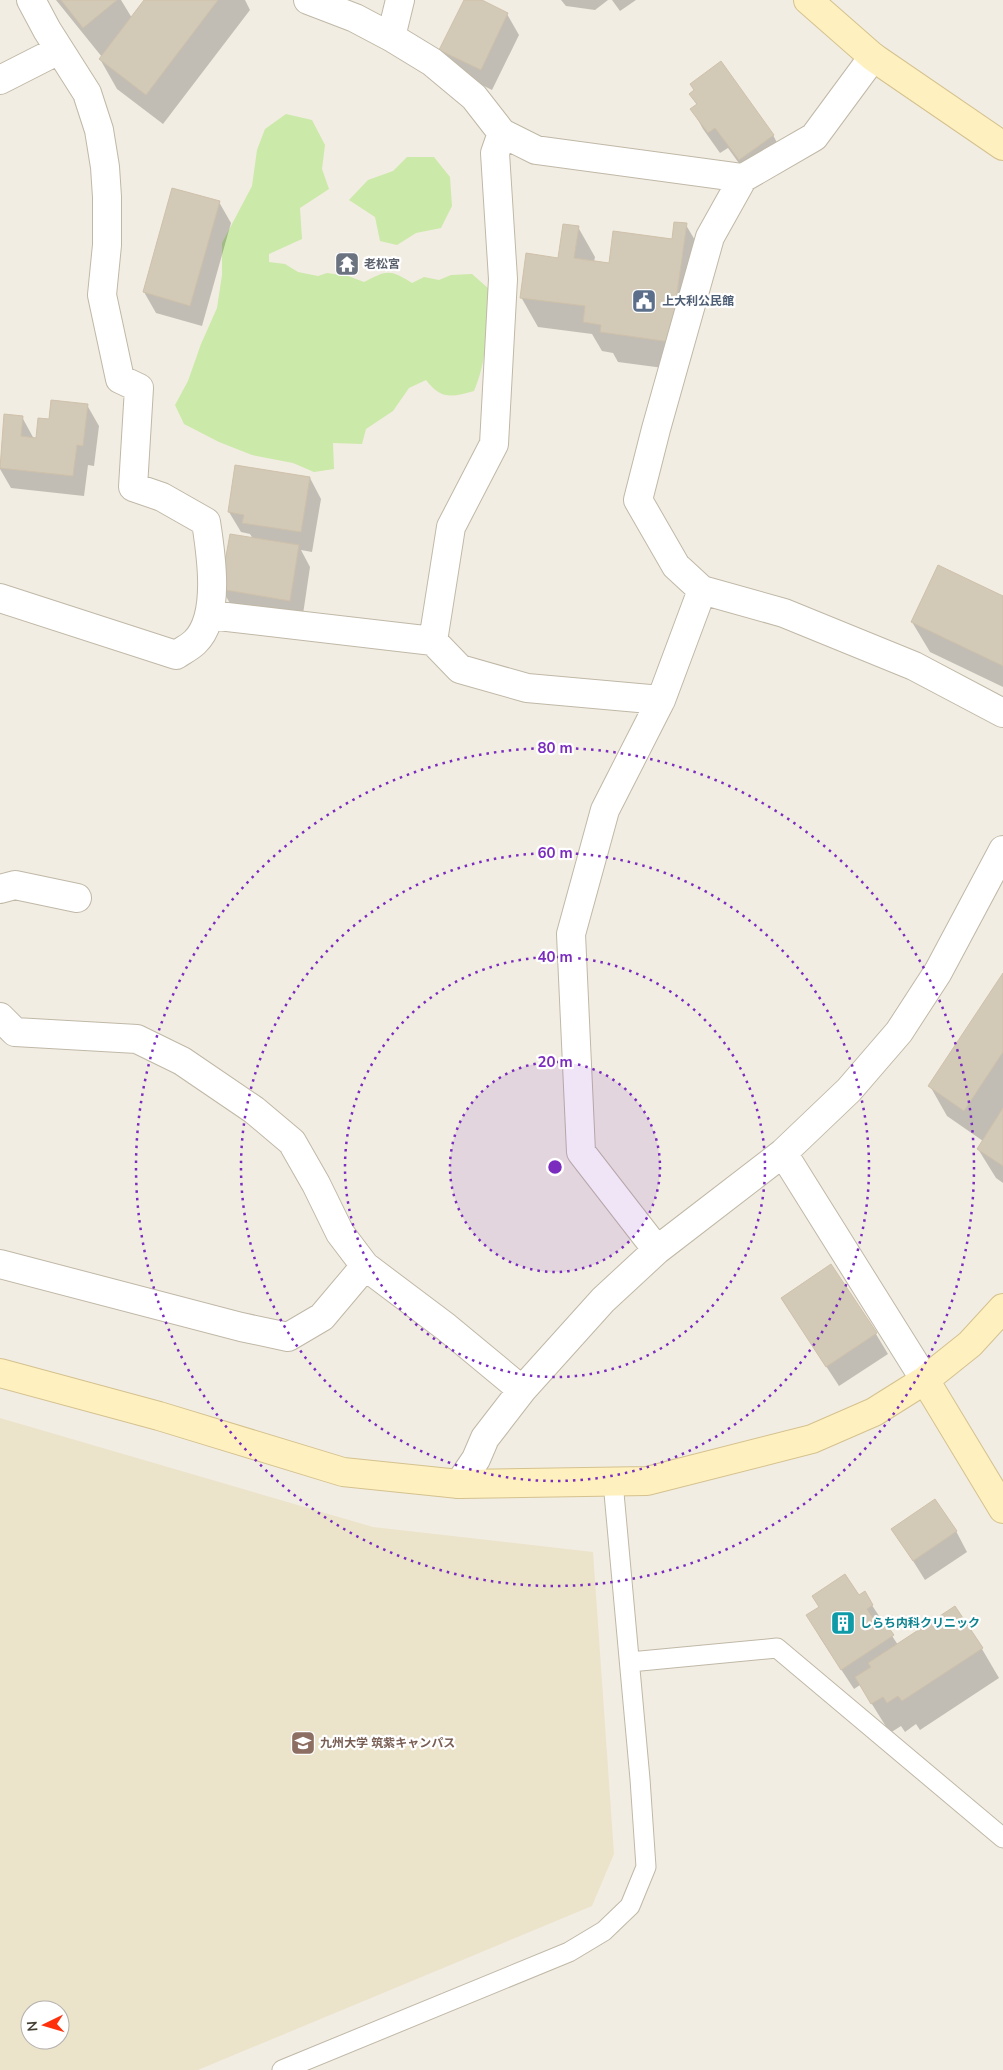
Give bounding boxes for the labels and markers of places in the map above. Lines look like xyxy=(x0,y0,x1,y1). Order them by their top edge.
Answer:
temple icon: 老松宮 xyxy=(334,251,360,277)
place label: 老松宮 xyxy=(364,256,400,272)
public building icon: 上大利公民館 xyxy=(631,288,657,314)
place label: 上大利公民館 xyxy=(662,293,734,309)
centre of rings xyxy=(546,1158,564,1176)
building icon: しらち内科クリニック xyxy=(830,1610,856,1636)
place label: しらち内科クリニック xyxy=(860,1615,980,1631)
school or university icon: 九州大学 筑紫キャンパス xyxy=(290,1730,316,1756)
place label: 九州大学 筑紫キャンパス xyxy=(320,1735,455,1751)

